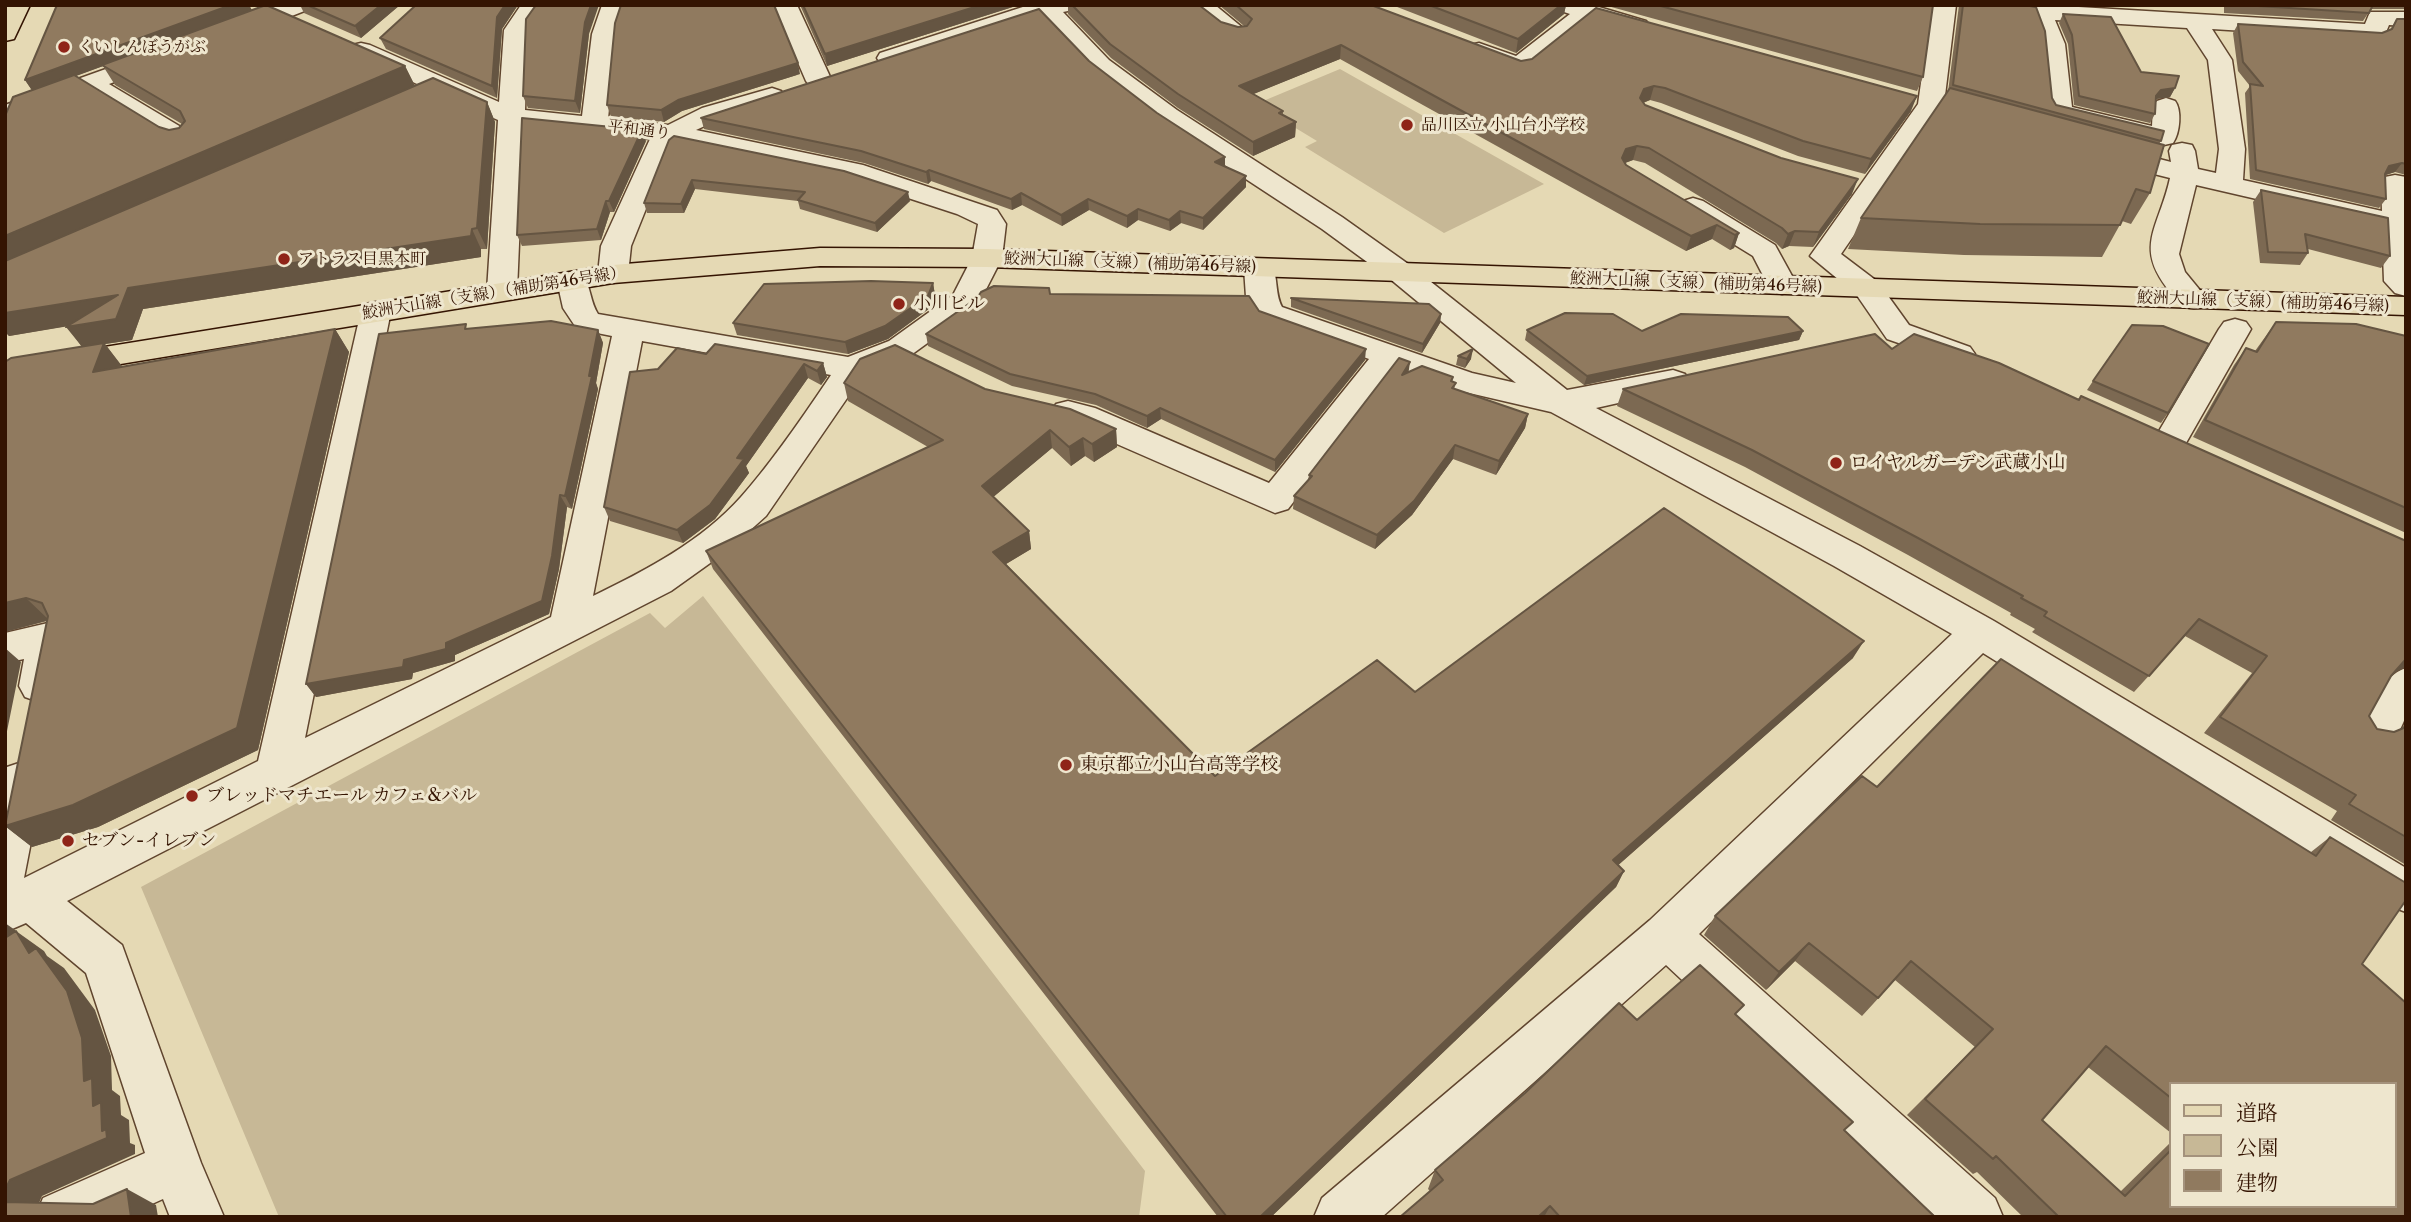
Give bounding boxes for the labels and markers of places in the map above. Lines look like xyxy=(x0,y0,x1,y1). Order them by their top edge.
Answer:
place label: くいしんぼうがぶ xyxy=(78,37,206,57)
marker: くいしんぼうがぶ xyxy=(56,39,72,55)
place label: 品川区立 小山台小学校 xyxy=(1421,115,1585,135)
marker: 品川区立 小山台小学校 xyxy=(1399,117,1415,133)
place label: アトラス目黒本町 xyxy=(298,249,426,269)
marker: アトラス目黒本町 xyxy=(276,251,292,267)
place label: 小川ビル xyxy=(913,293,985,315)
marker: 小川ビル xyxy=(891,296,907,312)
place label: ロイヤルガーデン武蔵小山 xyxy=(1850,452,2066,474)
marker: ロイヤルガーデン武蔵小山 xyxy=(1828,455,1844,471)
place label: 東京都立小山台高等学校 xyxy=(1080,754,1278,776)
marker: 東京都立小山台高等学校 xyxy=(1058,757,1074,773)
place label: ブレッドマチエール カフェ&バル xyxy=(206,785,477,807)
marker: ブレッドマチエール カフェ&バル xyxy=(184,788,200,804)
place label: セブン-イレブン xyxy=(82,830,216,852)
marker: セブン-イレブン xyxy=(60,833,76,849)

